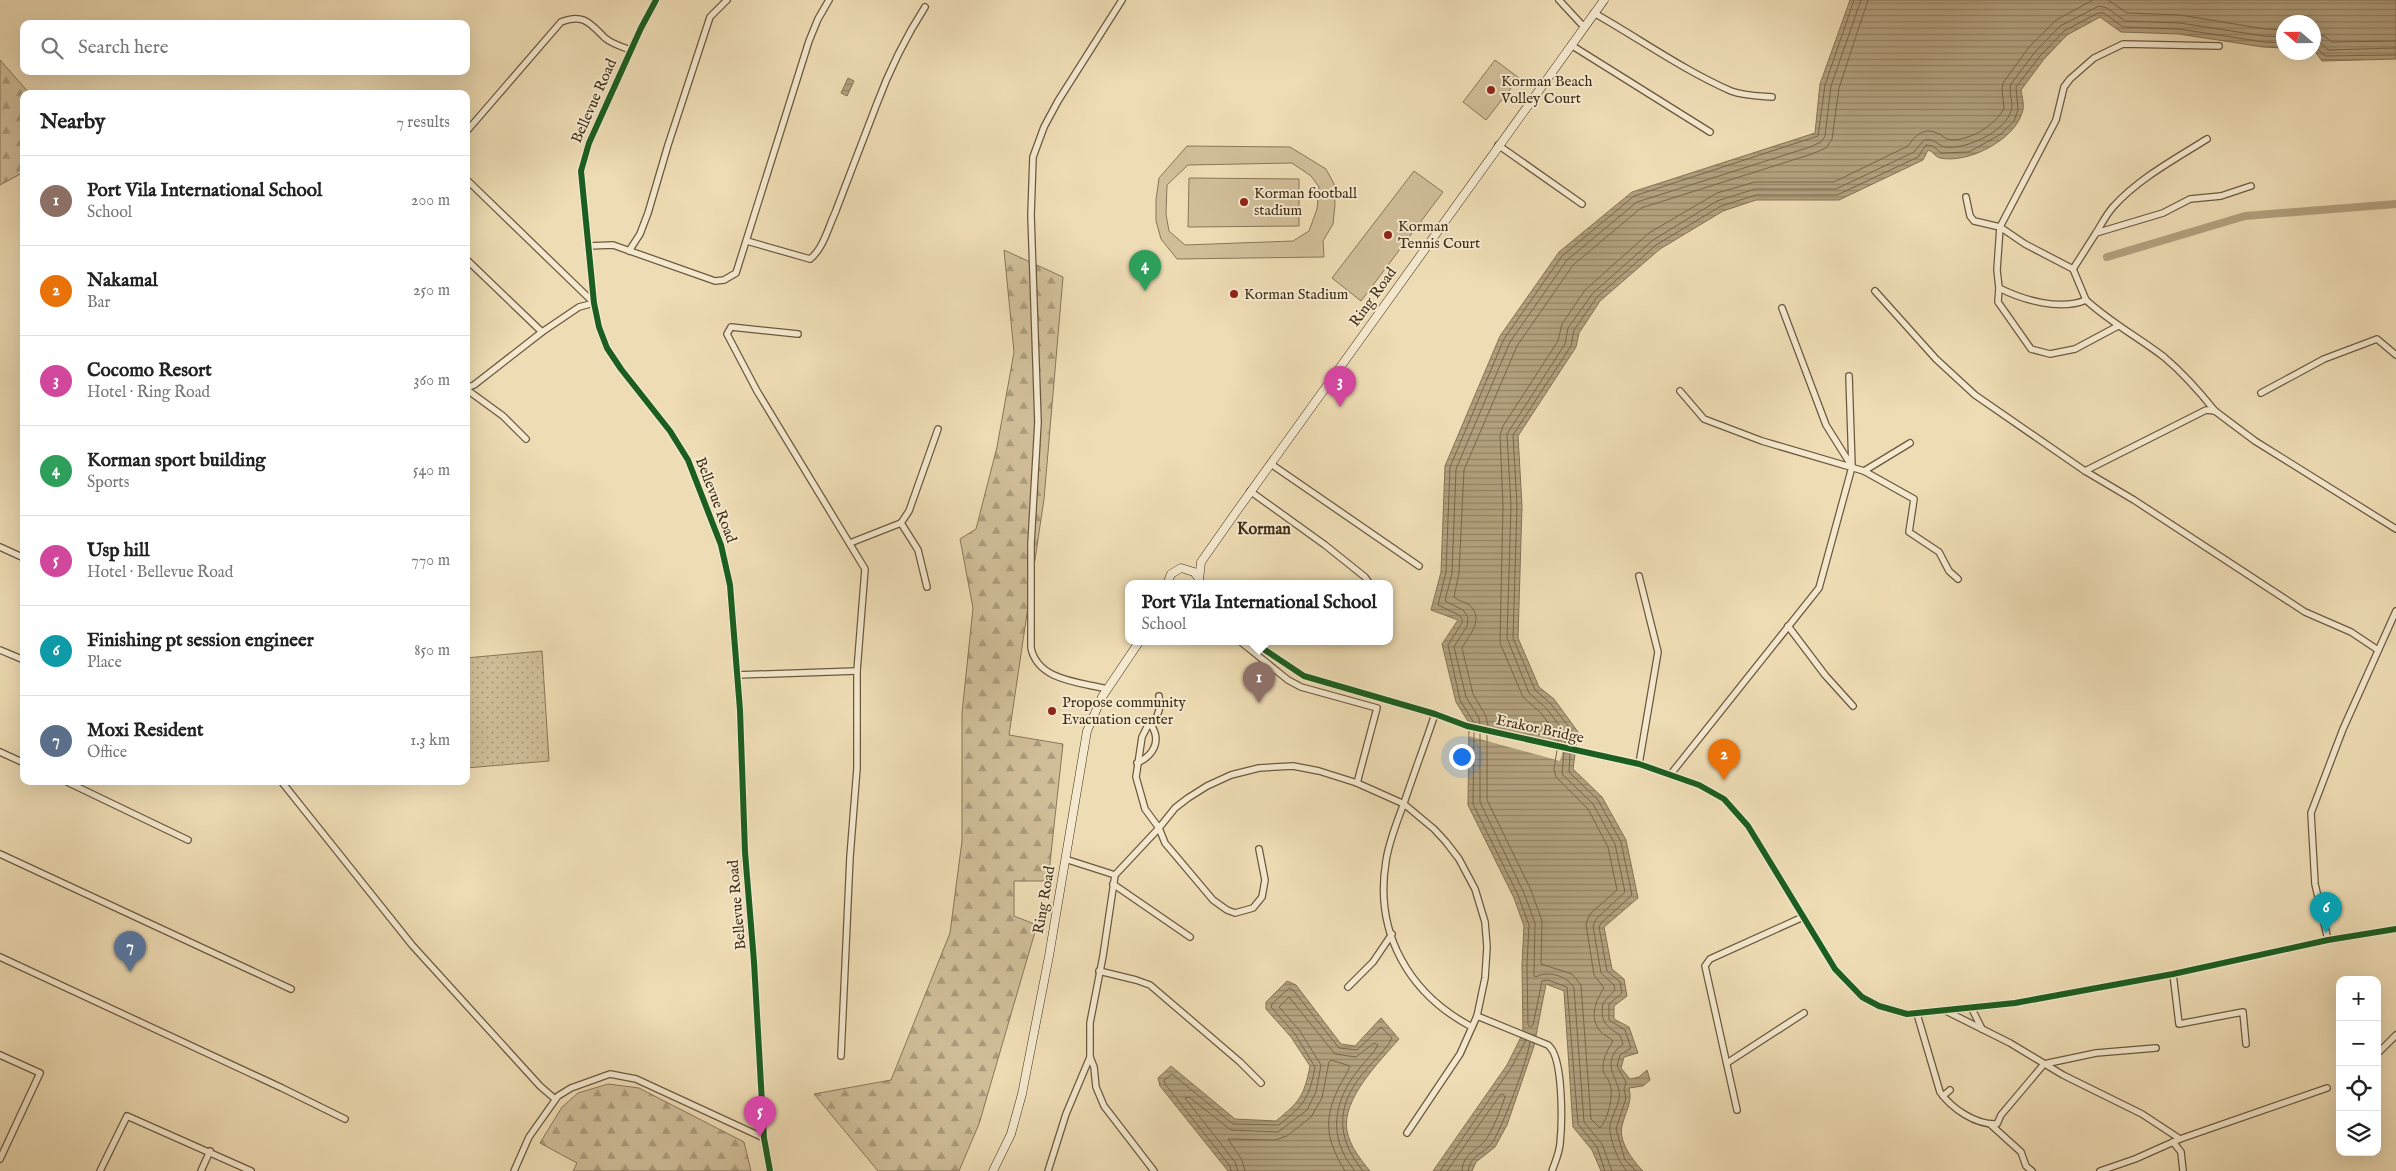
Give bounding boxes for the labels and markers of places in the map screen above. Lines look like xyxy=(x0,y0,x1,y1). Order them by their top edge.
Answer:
place label: Korman Beach Volley Court xyxy=(1500,72,1592,108)
marker: Korman Beach Volley Court xyxy=(1485,84,1497,96)
place label: Korman football stadium xyxy=(1254,184,1358,220)
marker: Korman football stadium xyxy=(1238,196,1250,208)
place label: Korman Tennis Court xyxy=(1398,217,1480,253)
marker: Korman Tennis Court xyxy=(1382,229,1394,241)
pin: 4 xyxy=(1129,250,1161,291)
place label: Korman Stadium xyxy=(1244,285,1349,304)
marker: Korman Stadium xyxy=(1228,288,1240,300)
pin: 3 xyxy=(1324,366,1356,407)
pin: 1 xyxy=(1243,662,1275,703)
place label: Propose community Evacuation center xyxy=(1062,693,1186,729)
marker: Propose community Evacuation center xyxy=(1046,705,1058,717)
pin: 2 xyxy=(1708,739,1740,780)
pin: 6 xyxy=(2310,892,2342,933)
pin: 7 xyxy=(114,931,146,972)
pin: 5 xyxy=(744,1096,776,1137)

